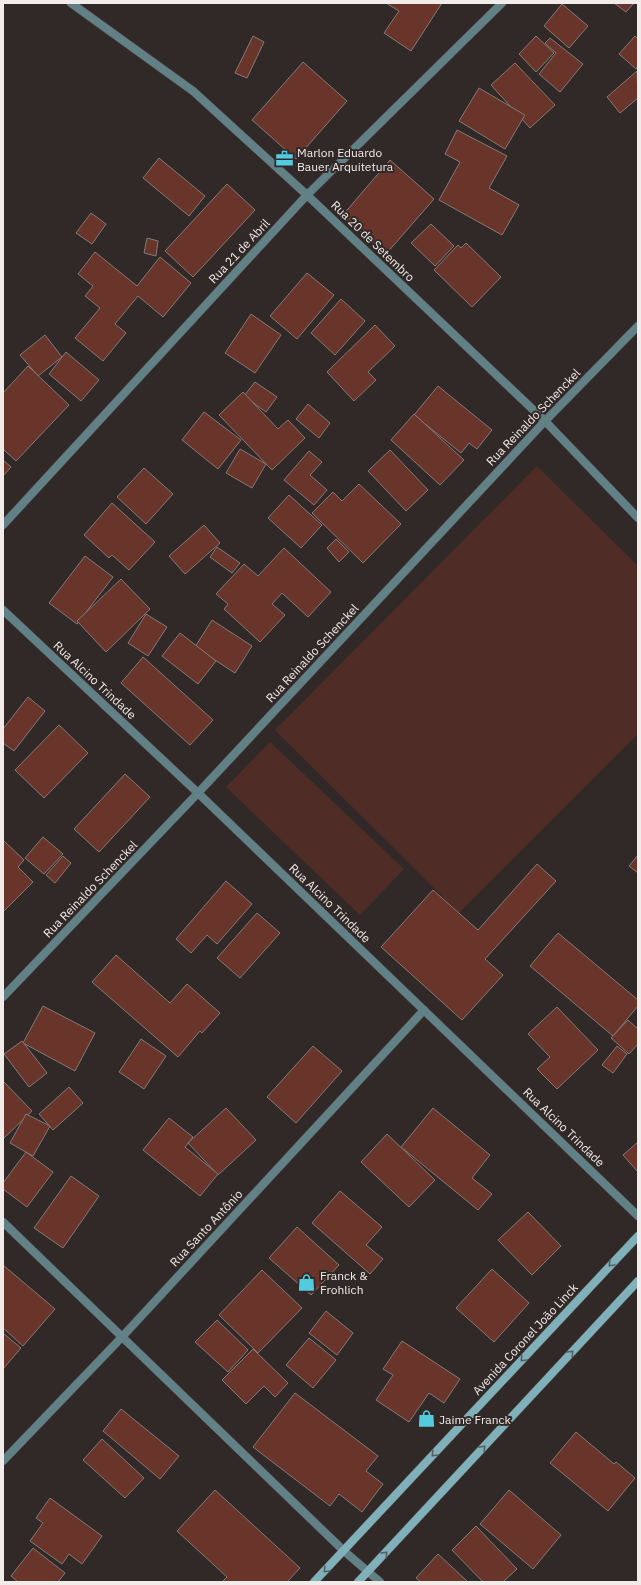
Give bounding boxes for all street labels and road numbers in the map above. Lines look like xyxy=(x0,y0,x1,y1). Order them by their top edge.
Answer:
street label: Rua 20 de Setembro xyxy=(328,197,418,285)
street label: Rua 21 de Abril xyxy=(205,216,273,286)
street label: Rua Reinaldo Schenckel xyxy=(483,365,583,469)
street label: Rua Reinaldo Schenckel xyxy=(263,601,361,705)
street label: Rua Alcino Trindade xyxy=(51,638,140,722)
street label: Rua Reinaldo Schenckel xyxy=(40,837,140,941)
street label: Rua Alcino Trindade xyxy=(286,860,374,946)
street label: Rua Alcino Trindade xyxy=(520,1084,608,1170)
street label: Rua Santo Antônio xyxy=(167,1186,246,1270)
street label: Avenida Coronel João Linck xyxy=(469,1279,581,1398)

